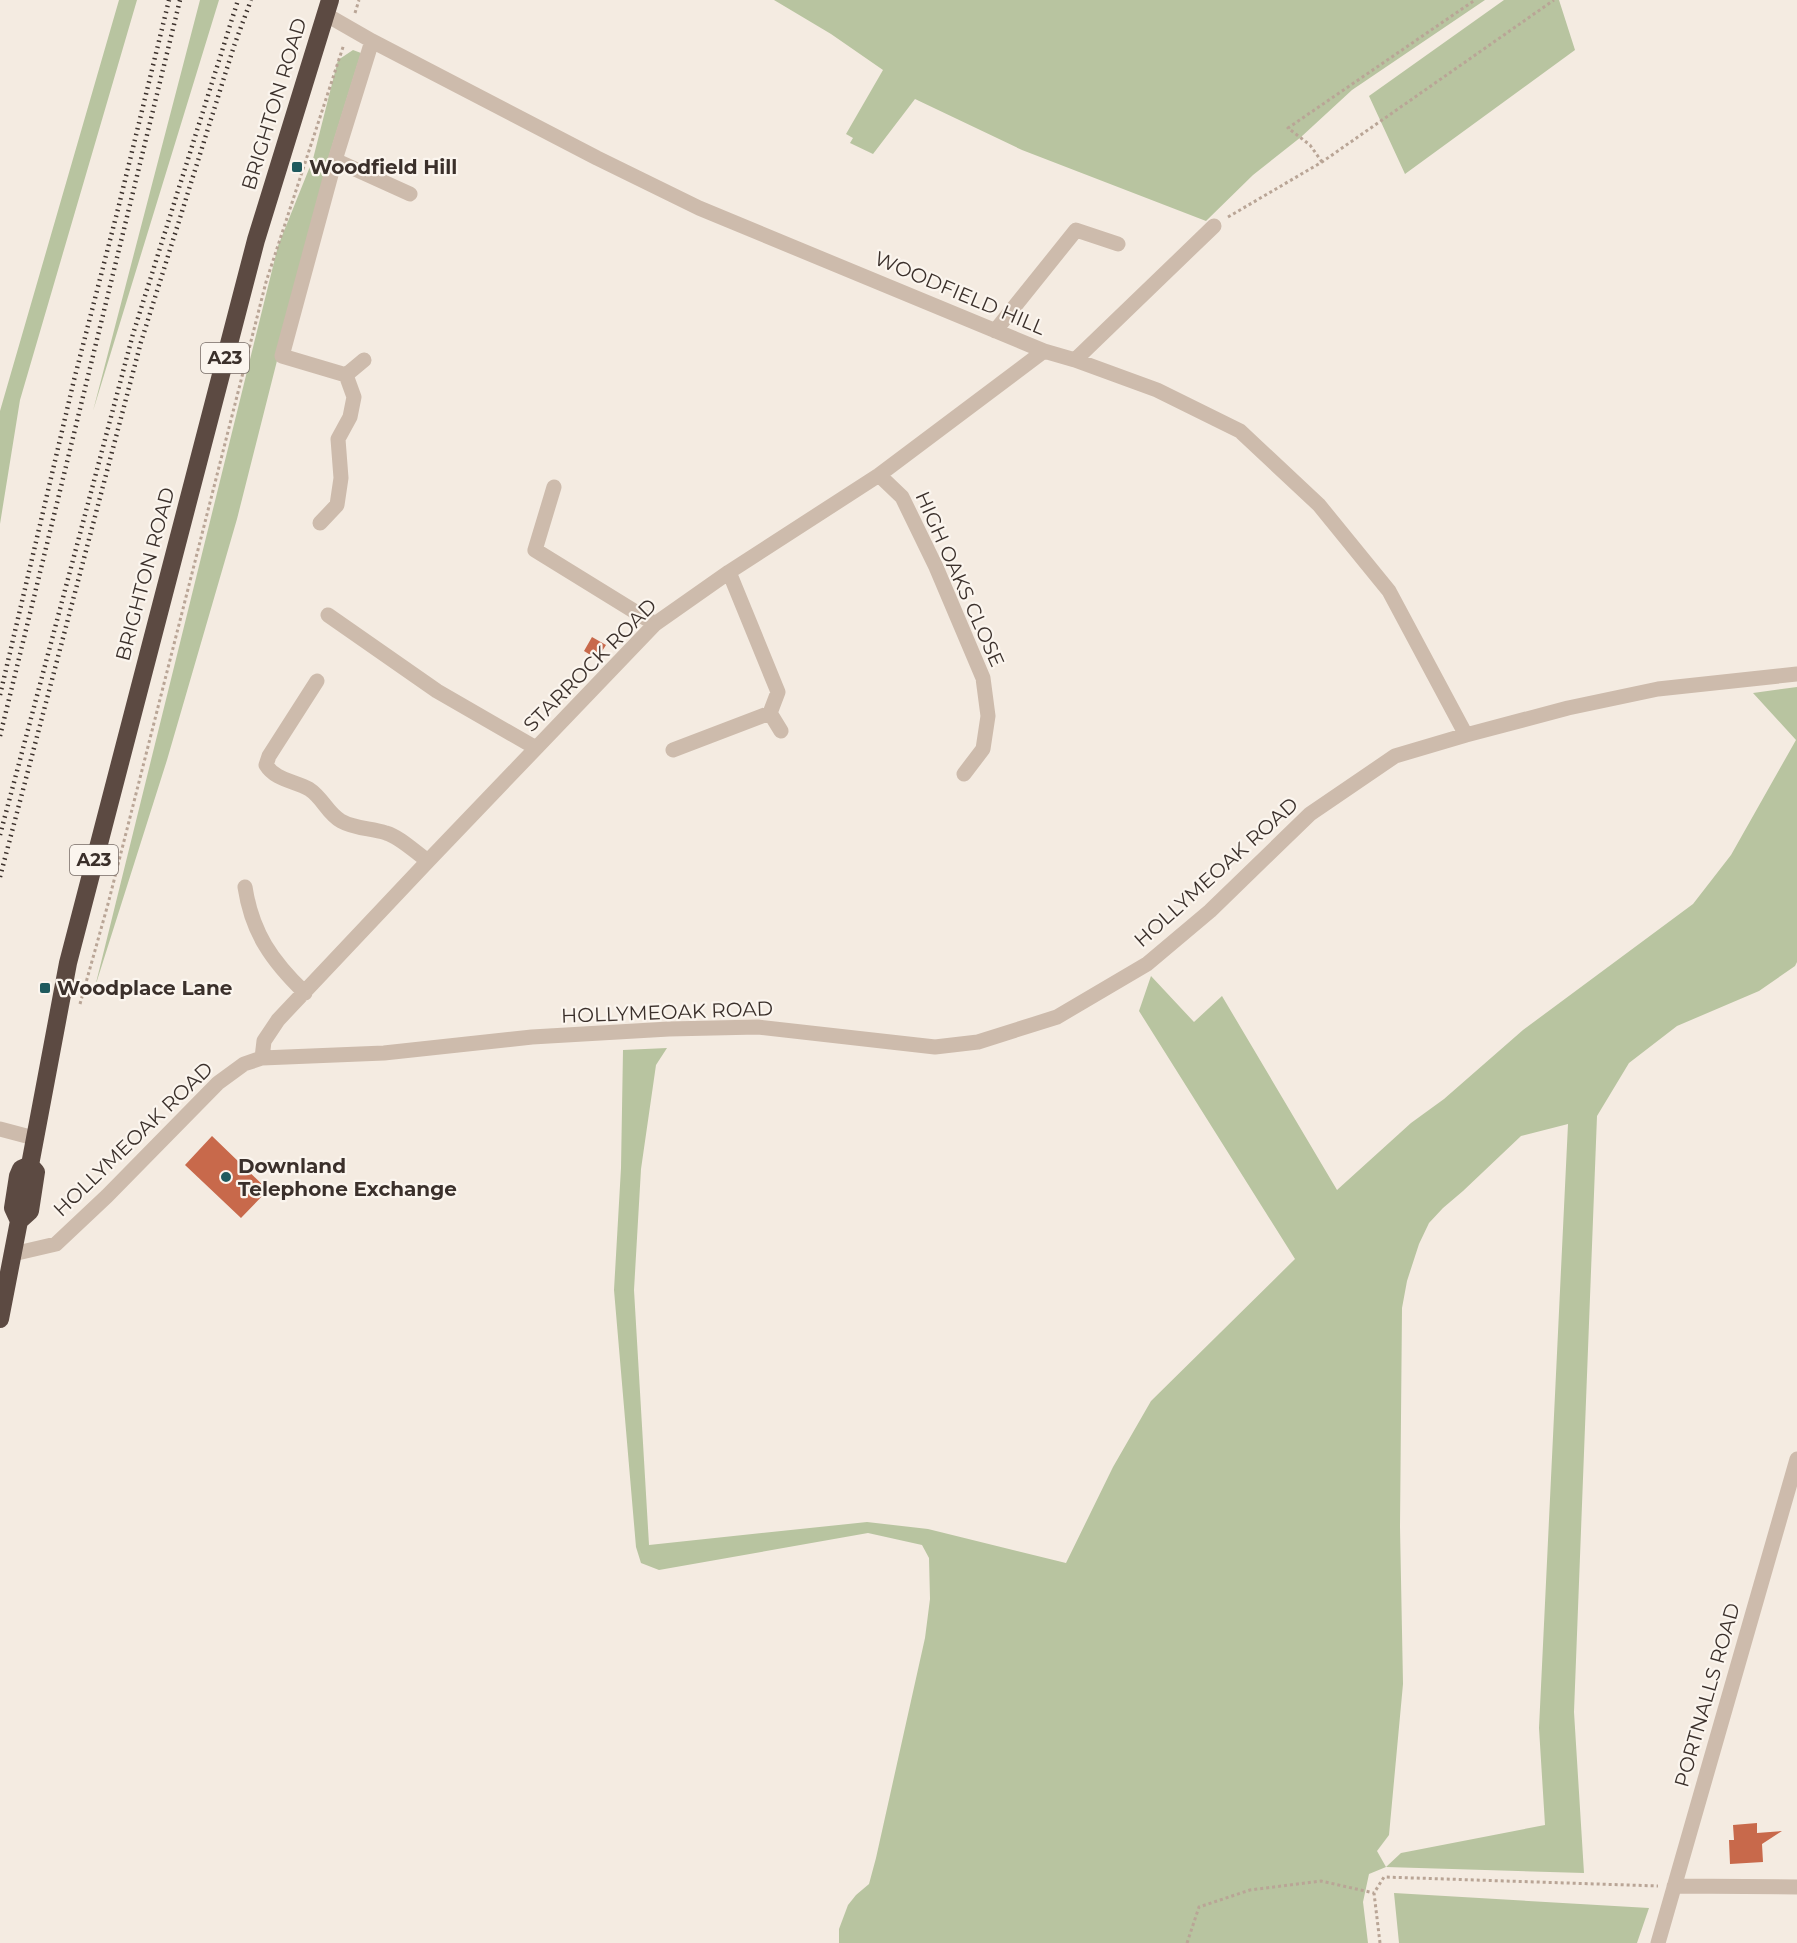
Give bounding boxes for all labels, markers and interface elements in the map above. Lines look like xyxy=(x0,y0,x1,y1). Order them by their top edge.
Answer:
street label: BRIGHTON ROAD xyxy=(236,15,312,193)
place label: Woodfield Hill xyxy=(309,155,457,179)
marker: Woodfield Hill xyxy=(290,160,304,174)
street label: WOODFIELD HILL xyxy=(871,246,1049,340)
road number: A23 xyxy=(201,343,249,373)
street label: BRIGHTON ROAD xyxy=(110,485,180,663)
street label: HIGH OAKS CLOSE xyxy=(910,487,1010,671)
street label: STARROCK ROAD xyxy=(518,593,662,737)
street label: HOLLYMEOAK ROAD xyxy=(1129,792,1303,952)
road number: A23 xyxy=(70,845,118,875)
place label: Woodplace Lane xyxy=(57,976,232,1000)
marker: Woodplace Lane xyxy=(38,981,52,995)
street label: HOLLYMEOAK ROAD xyxy=(561,996,773,1028)
street label: HOLLYMEOAK ROAD xyxy=(48,1057,218,1221)
place label: Downland Telephone Exchange xyxy=(238,1154,457,1201)
marker: Downland Telephone Exchange xyxy=(219,1170,233,1184)
street label: PORTNALLS ROAD xyxy=(1669,1600,1745,1790)

